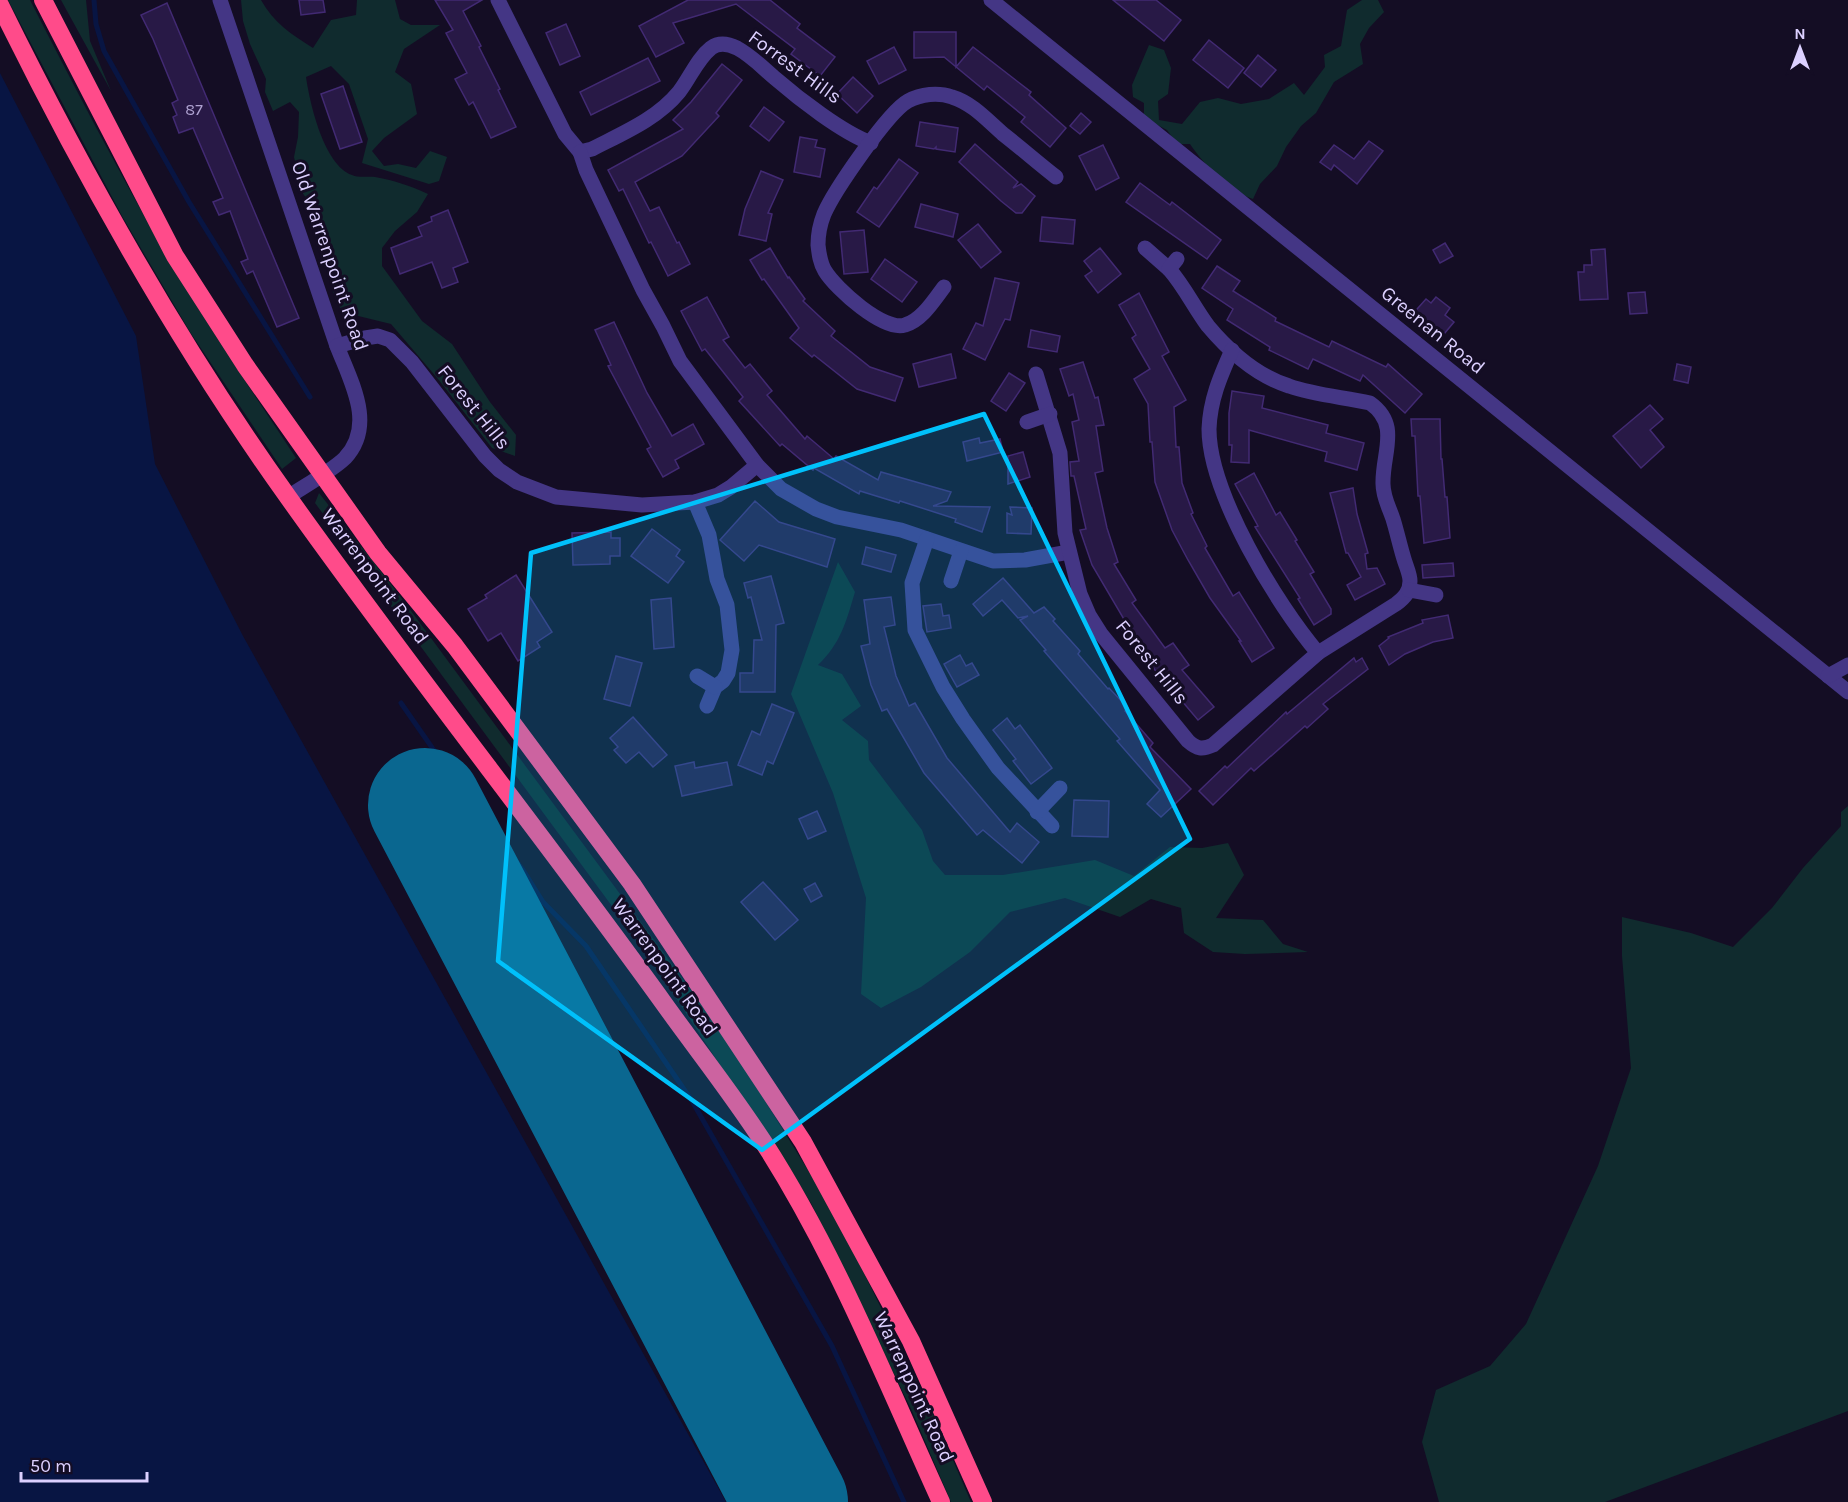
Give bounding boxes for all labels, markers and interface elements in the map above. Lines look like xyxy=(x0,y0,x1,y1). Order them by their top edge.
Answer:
north arrow xyxy=(1770,18,1830,78)
text: N xyxy=(1794,24,1806,43)
street label: Forrest Hills xyxy=(744,26,846,108)
house number: 87 xyxy=(185,100,203,119)
street label: Old Warrenpoint Road xyxy=(287,158,373,354)
street label: Greenan Road xyxy=(1377,281,1489,379)
street label: Forest Hills xyxy=(433,360,515,454)
street label: Warrenpoint Road xyxy=(316,504,434,648)
street label: Forest Hills xyxy=(1111,615,1193,709)
street label: Warrenpoint Road xyxy=(607,894,723,1040)
street label: Warrenpoint Road xyxy=(869,1308,959,1466)
scale bar xyxy=(21,1445,147,1483)
text: 50 m xyxy=(30,1455,72,1477)

